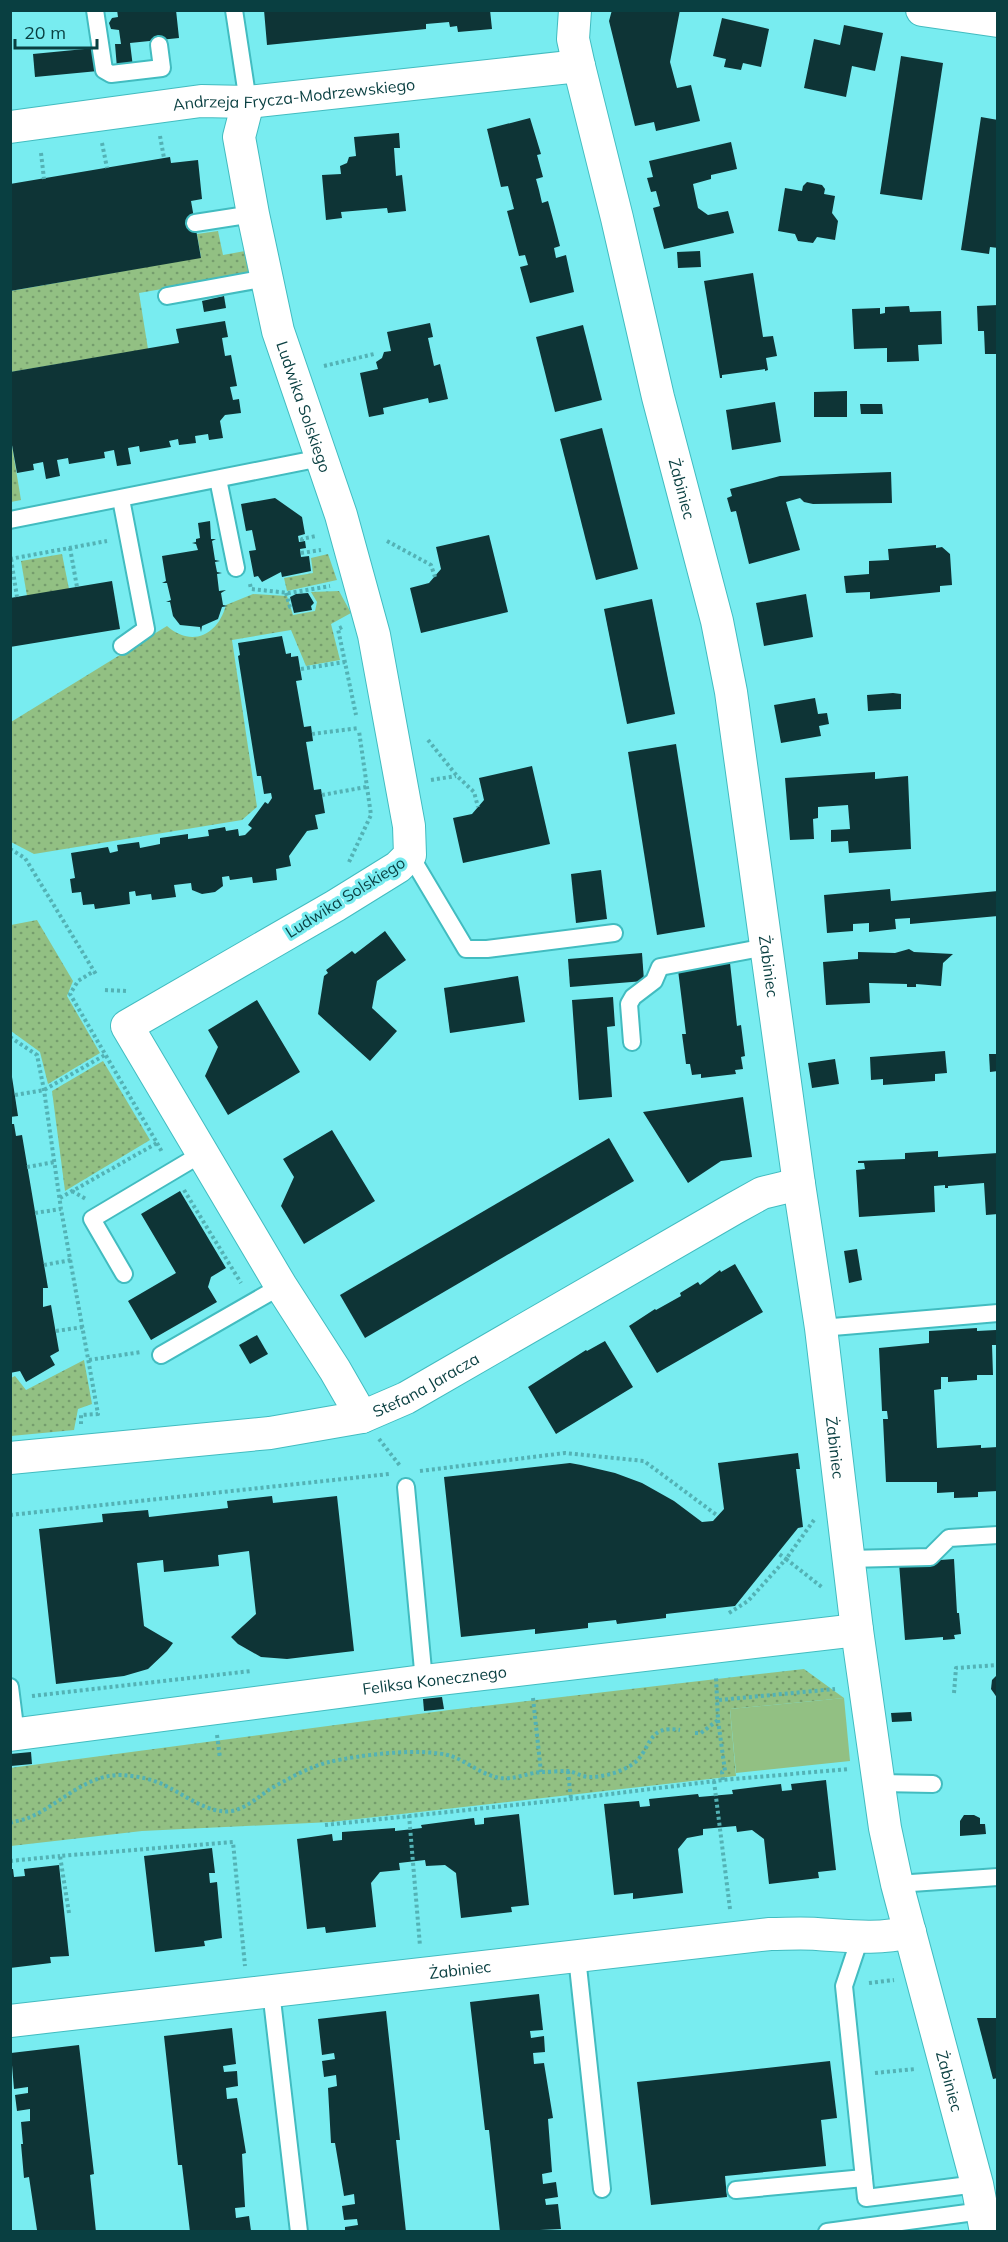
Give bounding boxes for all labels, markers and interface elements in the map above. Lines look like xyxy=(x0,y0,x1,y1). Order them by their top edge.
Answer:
scale bar xyxy=(15,12,98,50)
text: 20 m xyxy=(24,21,66,44)
street label: Andrzeja Frycza-Modrzewskiego xyxy=(171,74,416,115)
street label: Ludwika Solskiego xyxy=(272,338,336,475)
street label: Żabiniec xyxy=(665,456,700,522)
street label: Ludwika Solskiego xyxy=(281,852,409,942)
street label: Żabiniec xyxy=(755,934,783,999)
street label: Stefana Jaracza xyxy=(369,1348,483,1421)
street label: Żabiniec xyxy=(822,1416,849,1480)
street label: Feliksa Konecznego xyxy=(361,1661,508,1699)
street label: Żabiniec xyxy=(428,1956,492,1983)
street label: Żabiniec xyxy=(932,2049,967,2114)

